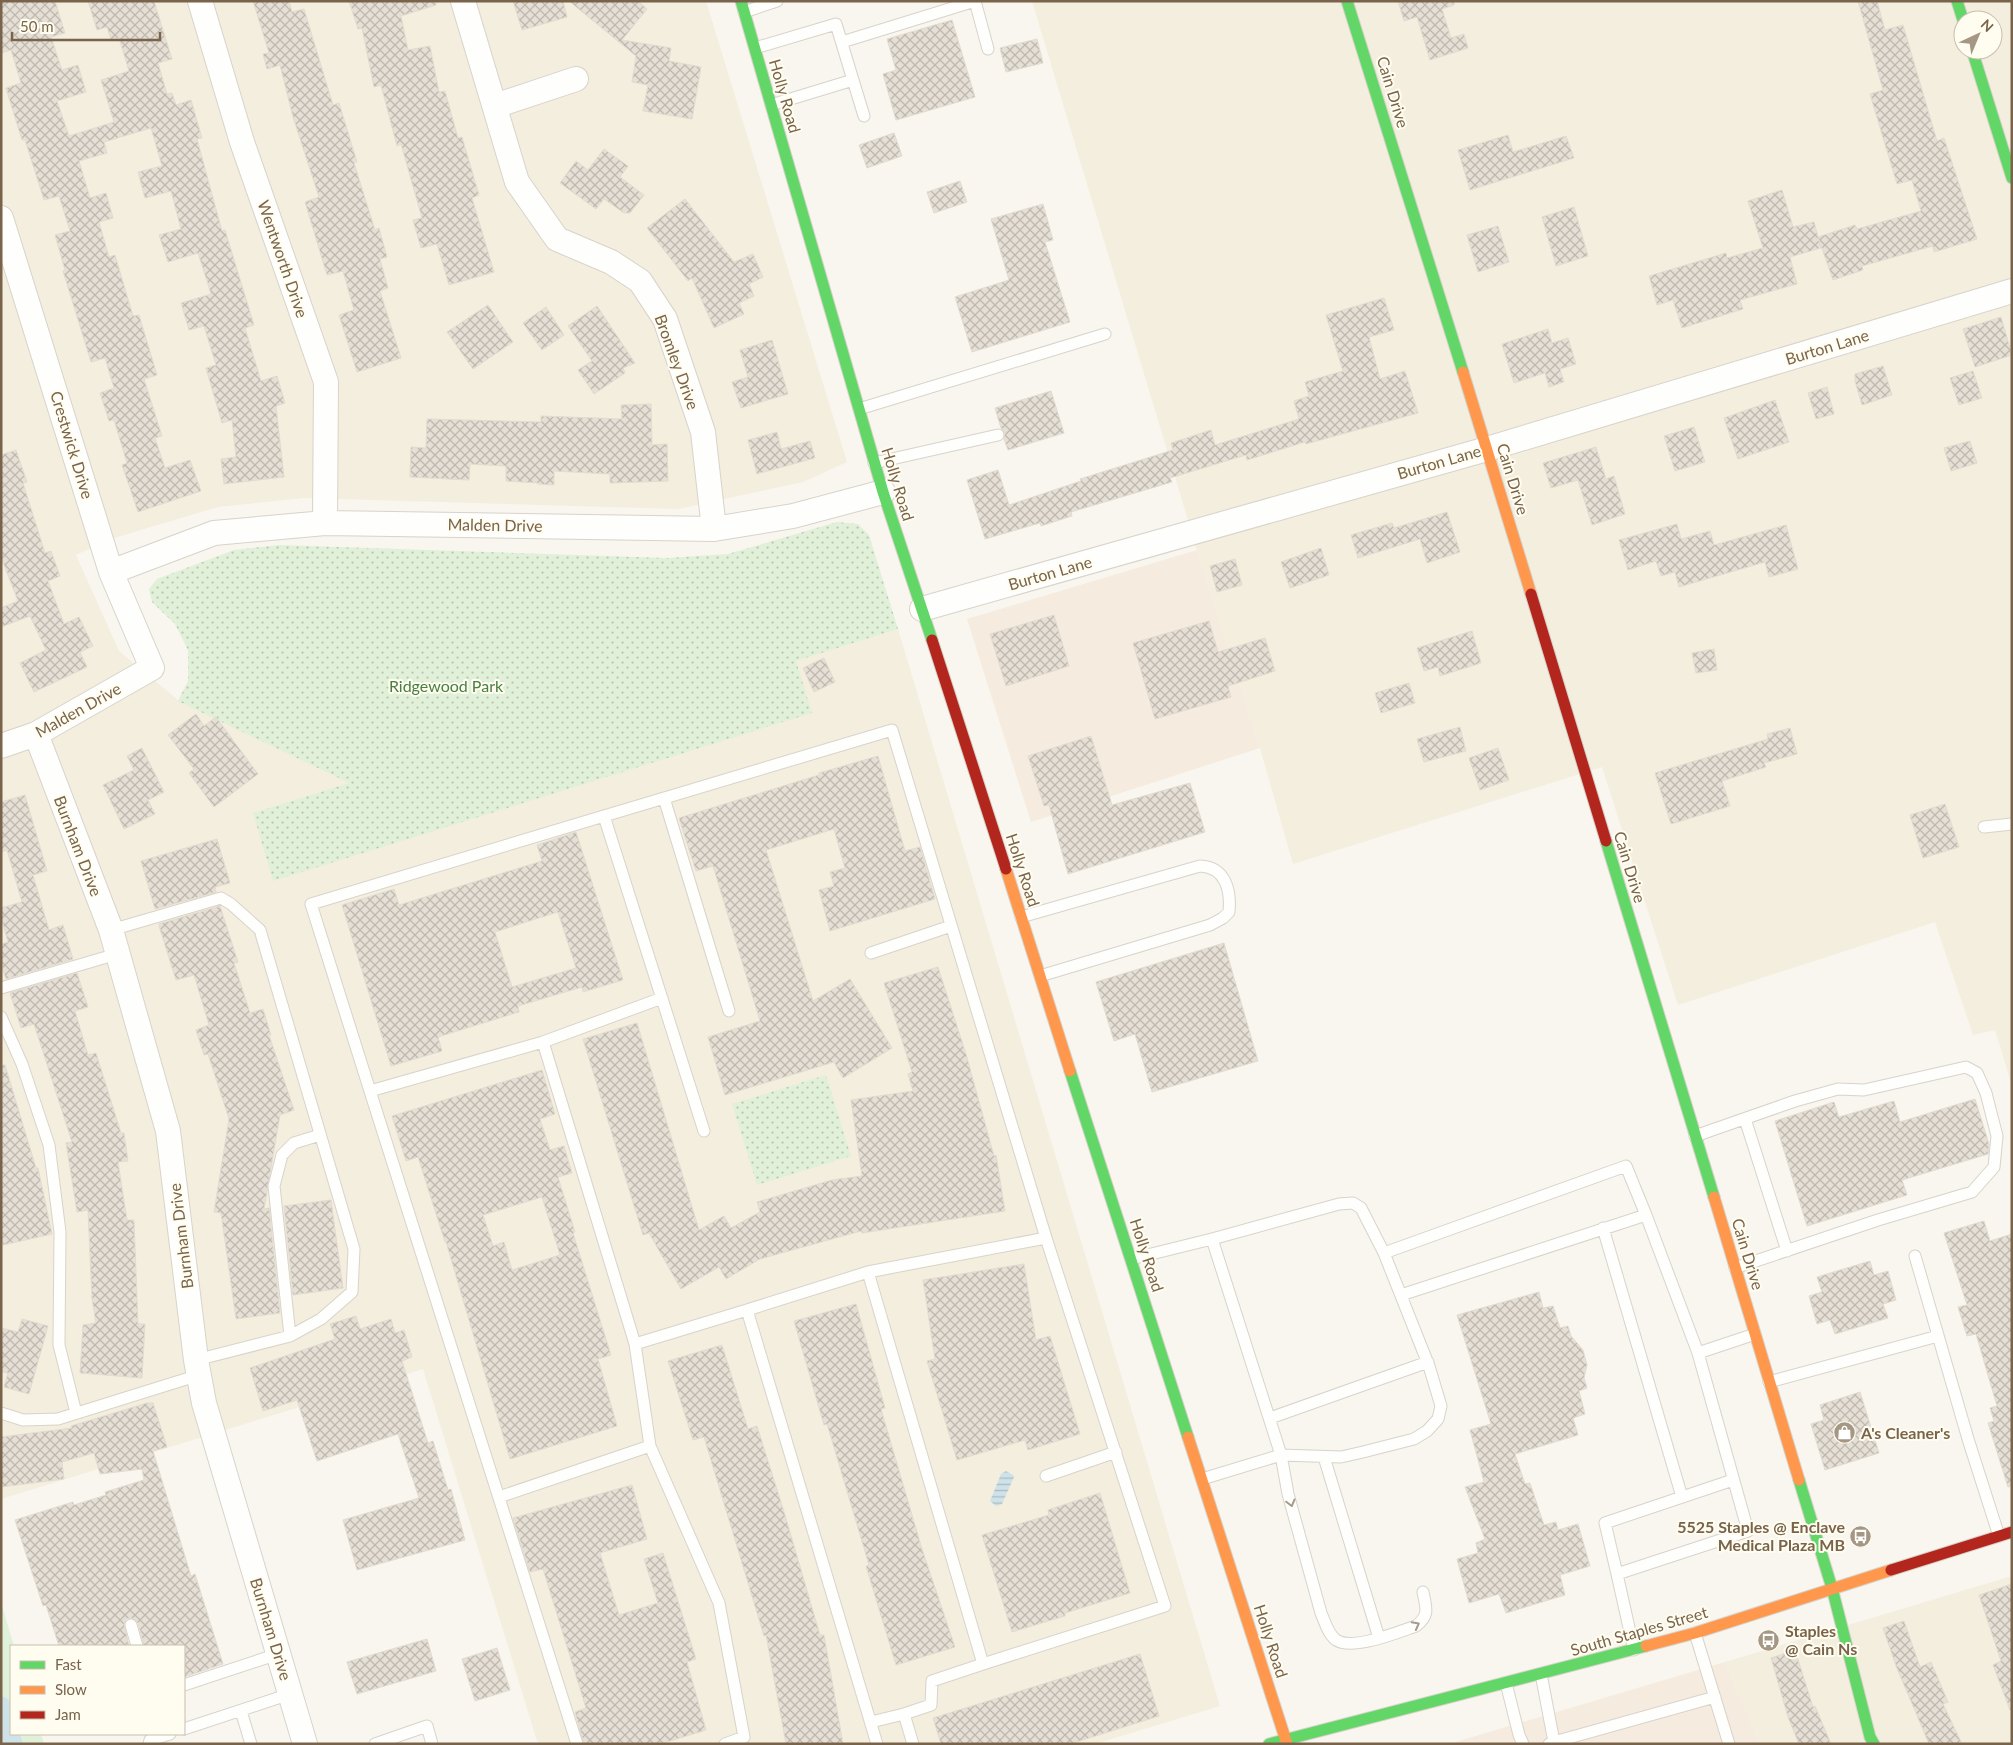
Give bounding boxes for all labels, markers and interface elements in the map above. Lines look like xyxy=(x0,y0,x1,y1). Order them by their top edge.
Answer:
scale bar xyxy=(12,10,160,42)
north arrow xyxy=(1953,10,2003,60)
text: N xyxy=(1978,15,1997,35)
text: 50 m xyxy=(20,17,54,35)
street label: Cain Drive xyxy=(1374,54,1413,130)
street label: Holly Road xyxy=(766,57,805,135)
street label: Wentworth Drive xyxy=(254,198,312,320)
street label: Bromley Drive xyxy=(651,312,704,412)
street label: Burton Lane xyxy=(1783,325,1871,368)
street label: Crestwick Drive xyxy=(47,389,98,501)
street label: Burton Lane xyxy=(1395,440,1483,483)
street label: Cain Drive xyxy=(1494,441,1533,517)
street label: Holly Road xyxy=(878,445,919,523)
street label: Malden Drive xyxy=(447,514,543,535)
street label: Burton Lane xyxy=(1006,551,1094,594)
park label: Ridgewood Park xyxy=(389,676,504,695)
street label: Malden Drive xyxy=(32,678,124,741)
street label: Burnham Drive xyxy=(51,793,106,899)
street label: Cain Drive xyxy=(1611,829,1650,905)
street label: Holly Road xyxy=(1003,831,1044,909)
street label: Burnham Drive xyxy=(165,1182,196,1290)
street label: Holly Road xyxy=(1127,1216,1168,1294)
street label: Cain Drive xyxy=(1729,1216,1768,1292)
shop icon: A's Cleaner's xyxy=(1833,1421,1857,1445)
place label: A's Cleaner's xyxy=(1860,1423,1950,1442)
one-way arrow xyxy=(1285,1498,1295,1506)
place label: 5525 Staples @ Enclave Medical Plaza MB xyxy=(1677,1517,1845,1554)
bus stop icon: 5525 Staples @ Enclave Medical Plaza MB xyxy=(1849,1524,1873,1548)
street label: Burnham Drive xyxy=(247,1575,296,1682)
street label: Holly Road xyxy=(1251,1602,1292,1680)
street label: South Staples Street xyxy=(1568,1602,1710,1659)
one-way arrow xyxy=(1410,1621,1419,1631)
place label: Staples @ Cain Ns xyxy=(1785,1621,1857,1658)
bus stop icon: Staples @ Cain Ns xyxy=(1757,1628,1781,1652)
legend xyxy=(10,1645,185,1735)
text: Fast xyxy=(55,1655,82,1673)
text: Slow xyxy=(55,1680,87,1698)
text: Jam xyxy=(55,1705,81,1723)

